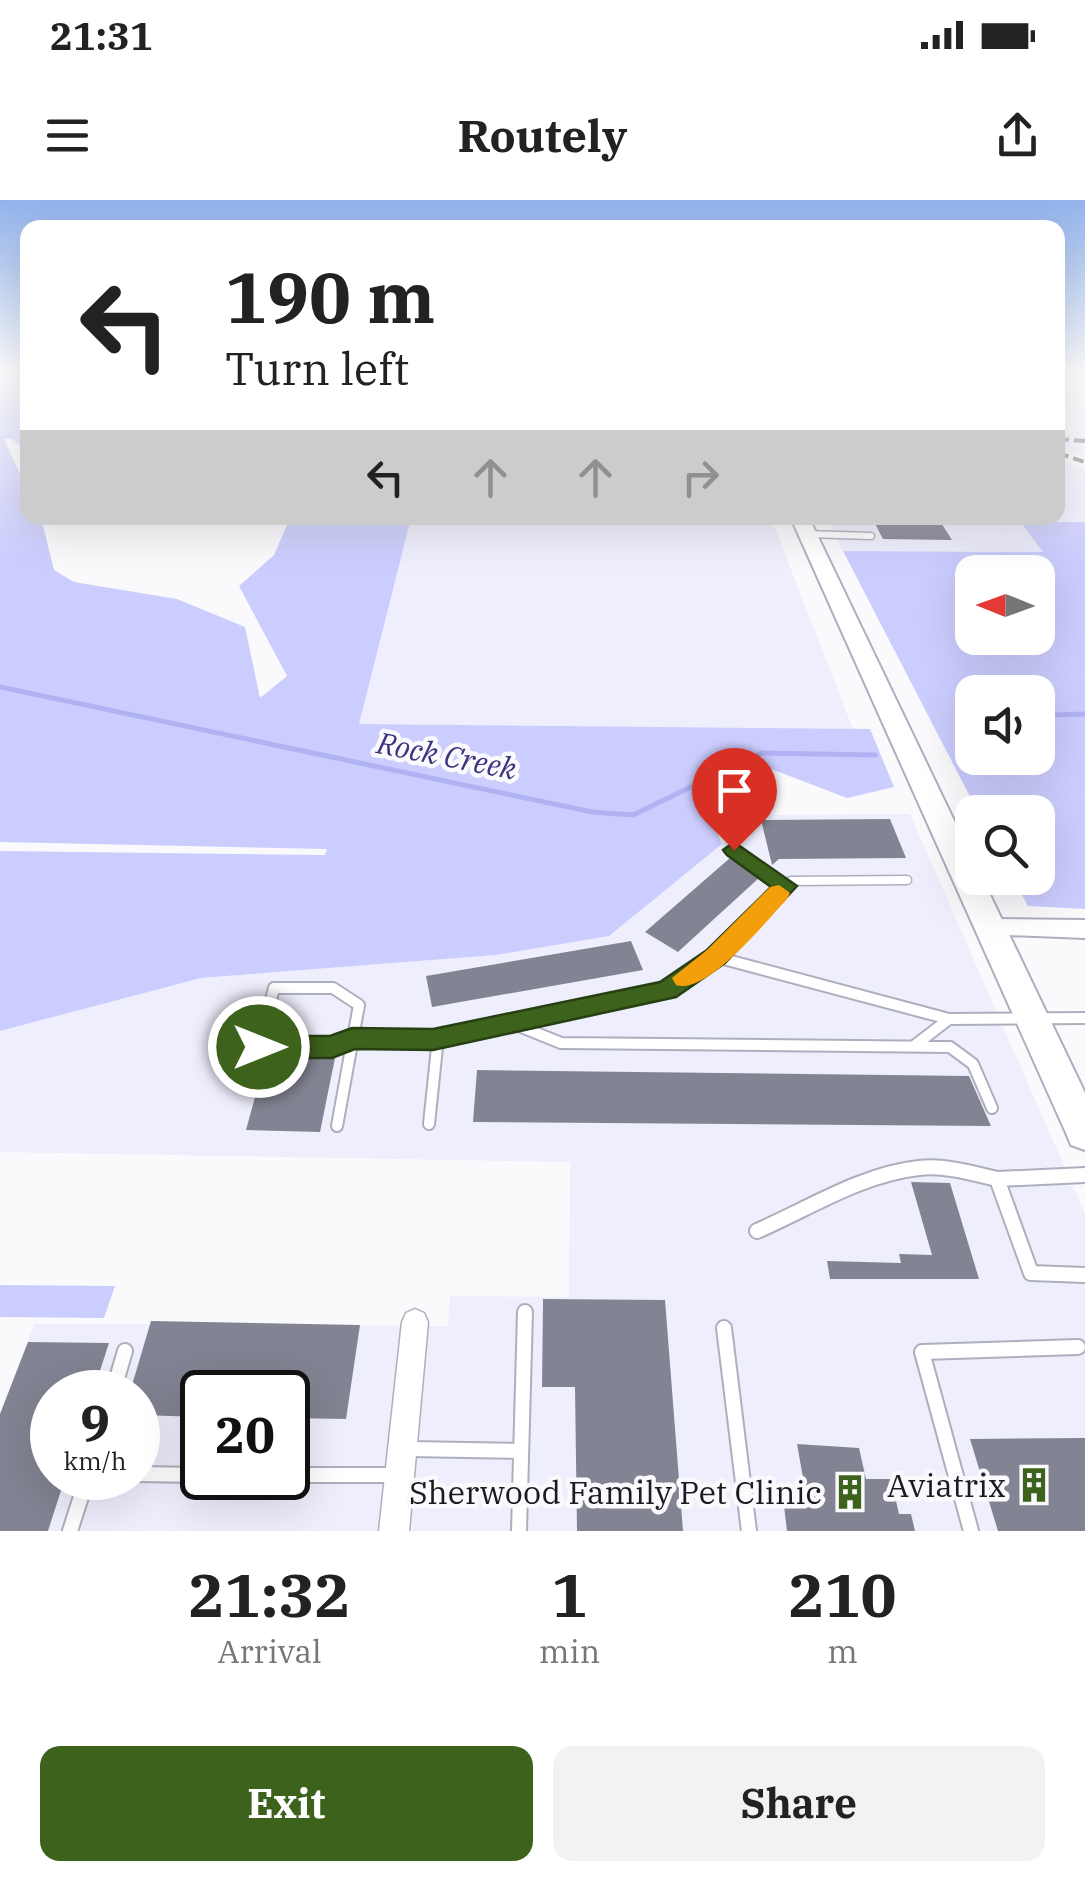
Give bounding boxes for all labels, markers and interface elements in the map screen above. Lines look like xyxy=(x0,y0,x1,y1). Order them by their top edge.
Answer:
text: 21:31 xyxy=(50,11,153,60)
text: Routely xyxy=(458,106,627,164)
icon: menu xyxy=(40,108,95,163)
icon: share xyxy=(990,108,1045,163)
text: 190 m xyxy=(225,251,435,342)
icon: left xyxy=(60,260,190,390)
text: Turn left xyxy=(225,339,409,397)
icon: left xyxy=(358,450,413,505)
icon: ahead xyxy=(463,450,518,505)
icon: ahead xyxy=(568,450,623,505)
icon: right xyxy=(673,450,728,505)
north arrow xyxy=(955,555,1055,655)
map controls xyxy=(955,555,1055,895)
button: sound xyxy=(955,675,1055,775)
water label: Rock Creek xyxy=(373,722,520,788)
pin xyxy=(692,748,777,851)
icon: arrive xyxy=(707,763,762,818)
button: search xyxy=(955,795,1055,895)
position arrow xyxy=(207,995,311,1099)
speed limit sign: 20 xyxy=(180,1370,310,1500)
text: 9 xyxy=(80,1390,110,1455)
text: km/h xyxy=(63,1444,127,1477)
place label: Aviatrix xyxy=(887,1464,1006,1506)
building icon: Aviatrix xyxy=(1015,1466,1053,1504)
place label: Sherwood Family Pet Clinic xyxy=(409,1471,822,1513)
building icon: Sherwood Family Pet Clinic xyxy=(831,1473,869,1511)
text: 21:32 xyxy=(188,1555,351,1634)
text: 1 xyxy=(552,1555,588,1634)
text: 210 xyxy=(789,1555,897,1634)
text: Arrival xyxy=(217,1630,322,1672)
text: min xyxy=(539,1630,600,1672)
text: m xyxy=(827,1630,858,1672)
button: Exit xyxy=(40,1746,533,1861)
button: Share xyxy=(553,1746,1045,1861)

